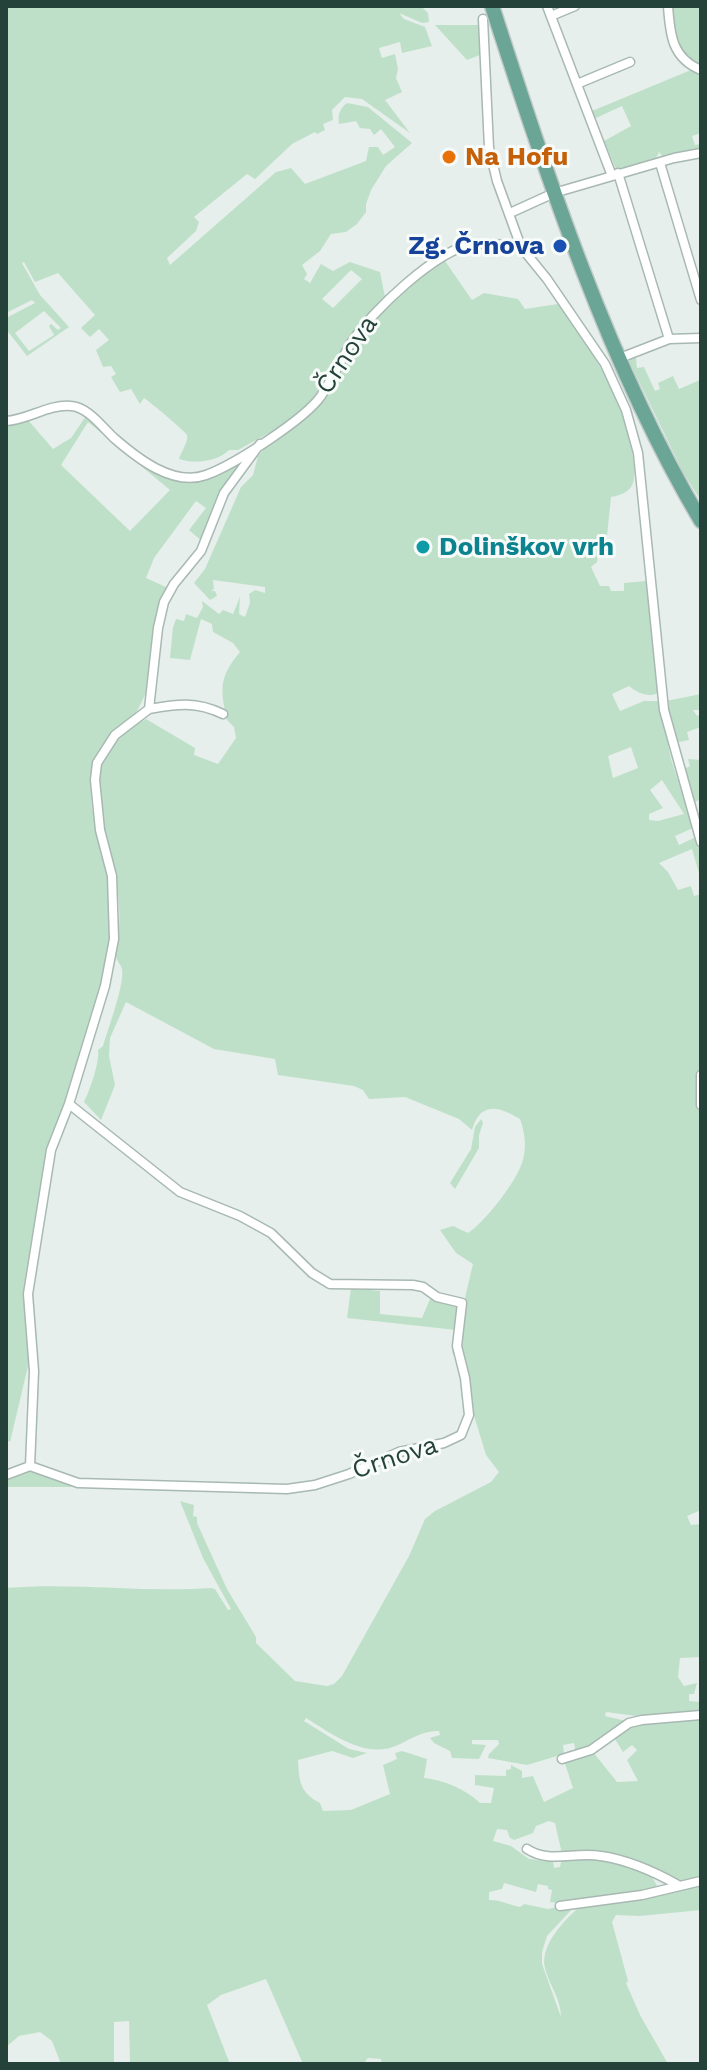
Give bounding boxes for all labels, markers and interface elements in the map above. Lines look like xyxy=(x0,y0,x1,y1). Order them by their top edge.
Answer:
place label: Na Hofu xyxy=(465,141,568,173)
marker: Na Hofu xyxy=(440,148,458,166)
place label: Zg. Črnova xyxy=(408,230,544,262)
marker: Zg. Črnova xyxy=(551,237,569,255)
street label: Črnova xyxy=(309,310,385,400)
place label: Dolinškov vrh xyxy=(439,531,614,563)
marker: Dolinškov vrh xyxy=(414,538,432,556)
street label: Črnova xyxy=(348,1430,442,1486)

